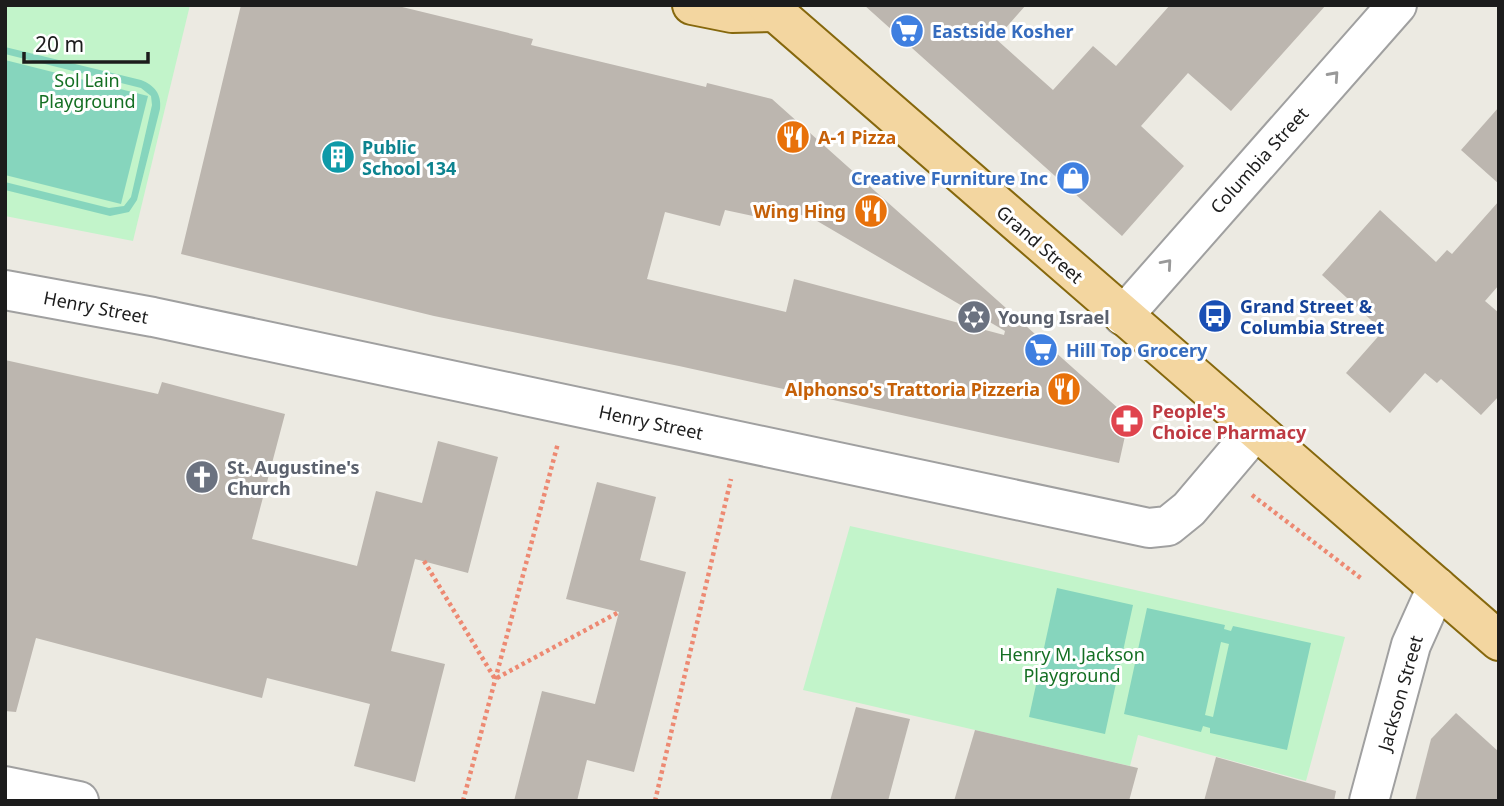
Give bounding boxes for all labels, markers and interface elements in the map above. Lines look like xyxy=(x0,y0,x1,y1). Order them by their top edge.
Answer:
supermarket icon: Eastside Kosher xyxy=(888,12,926,50)
place label: Eastside Kosher xyxy=(932,19,1074,43)
scale bar xyxy=(24,21,149,65)
text: 20 m xyxy=(35,30,84,58)
park label: Sol Lain Playground xyxy=(38,68,136,113)
one-way arrow xyxy=(1326,71,1338,84)
street label: Columbia Street xyxy=(1205,101,1314,218)
restaurant icon: A-1 Pizza xyxy=(774,118,812,156)
place label: A-1 Pizza xyxy=(818,125,896,149)
place label: Public School 134 xyxy=(362,135,456,180)
building icon: Public School 134 xyxy=(319,138,357,176)
shop icon: Creative Furniture Inc xyxy=(1054,159,1092,197)
place label: Creative Furniture Inc xyxy=(851,166,1048,190)
restaurant icon: Wing Hing xyxy=(852,192,890,230)
place label: Wing Hing xyxy=(753,199,846,223)
street label: Grand Street xyxy=(992,200,1089,289)
one-way arrow xyxy=(1159,259,1171,272)
street label: Henry Street xyxy=(42,285,151,329)
place label: Grand Street & Columbia Street xyxy=(1240,294,1385,339)
bus stop icon: Grand Street & Columbia Street xyxy=(1196,297,1234,335)
synagogue icon: Young Israel xyxy=(955,298,993,336)
place label: Young Israel xyxy=(998,305,1110,329)
supermarket icon: Hill Top Grocery xyxy=(1022,331,1060,369)
place label: Hill Top Grocery xyxy=(1066,338,1208,362)
restaurant icon: Alphonso's Trattoria Pizzeria xyxy=(1045,370,1083,408)
place label: Alphonso's Trattoria Pizzeria xyxy=(785,377,1040,401)
street label: Henry Street xyxy=(597,399,706,445)
place label: People's Choice Pharmacy xyxy=(1152,399,1307,444)
pharmacy icon: People's Choice Pharmacy xyxy=(1108,402,1146,440)
place label: St. Augustine's Church xyxy=(227,455,359,500)
church icon: St. Augustine's Church xyxy=(183,458,221,496)
street label: Jackson Street xyxy=(1372,632,1428,755)
park label: Henry M. Jackson Playground xyxy=(999,642,1145,687)

